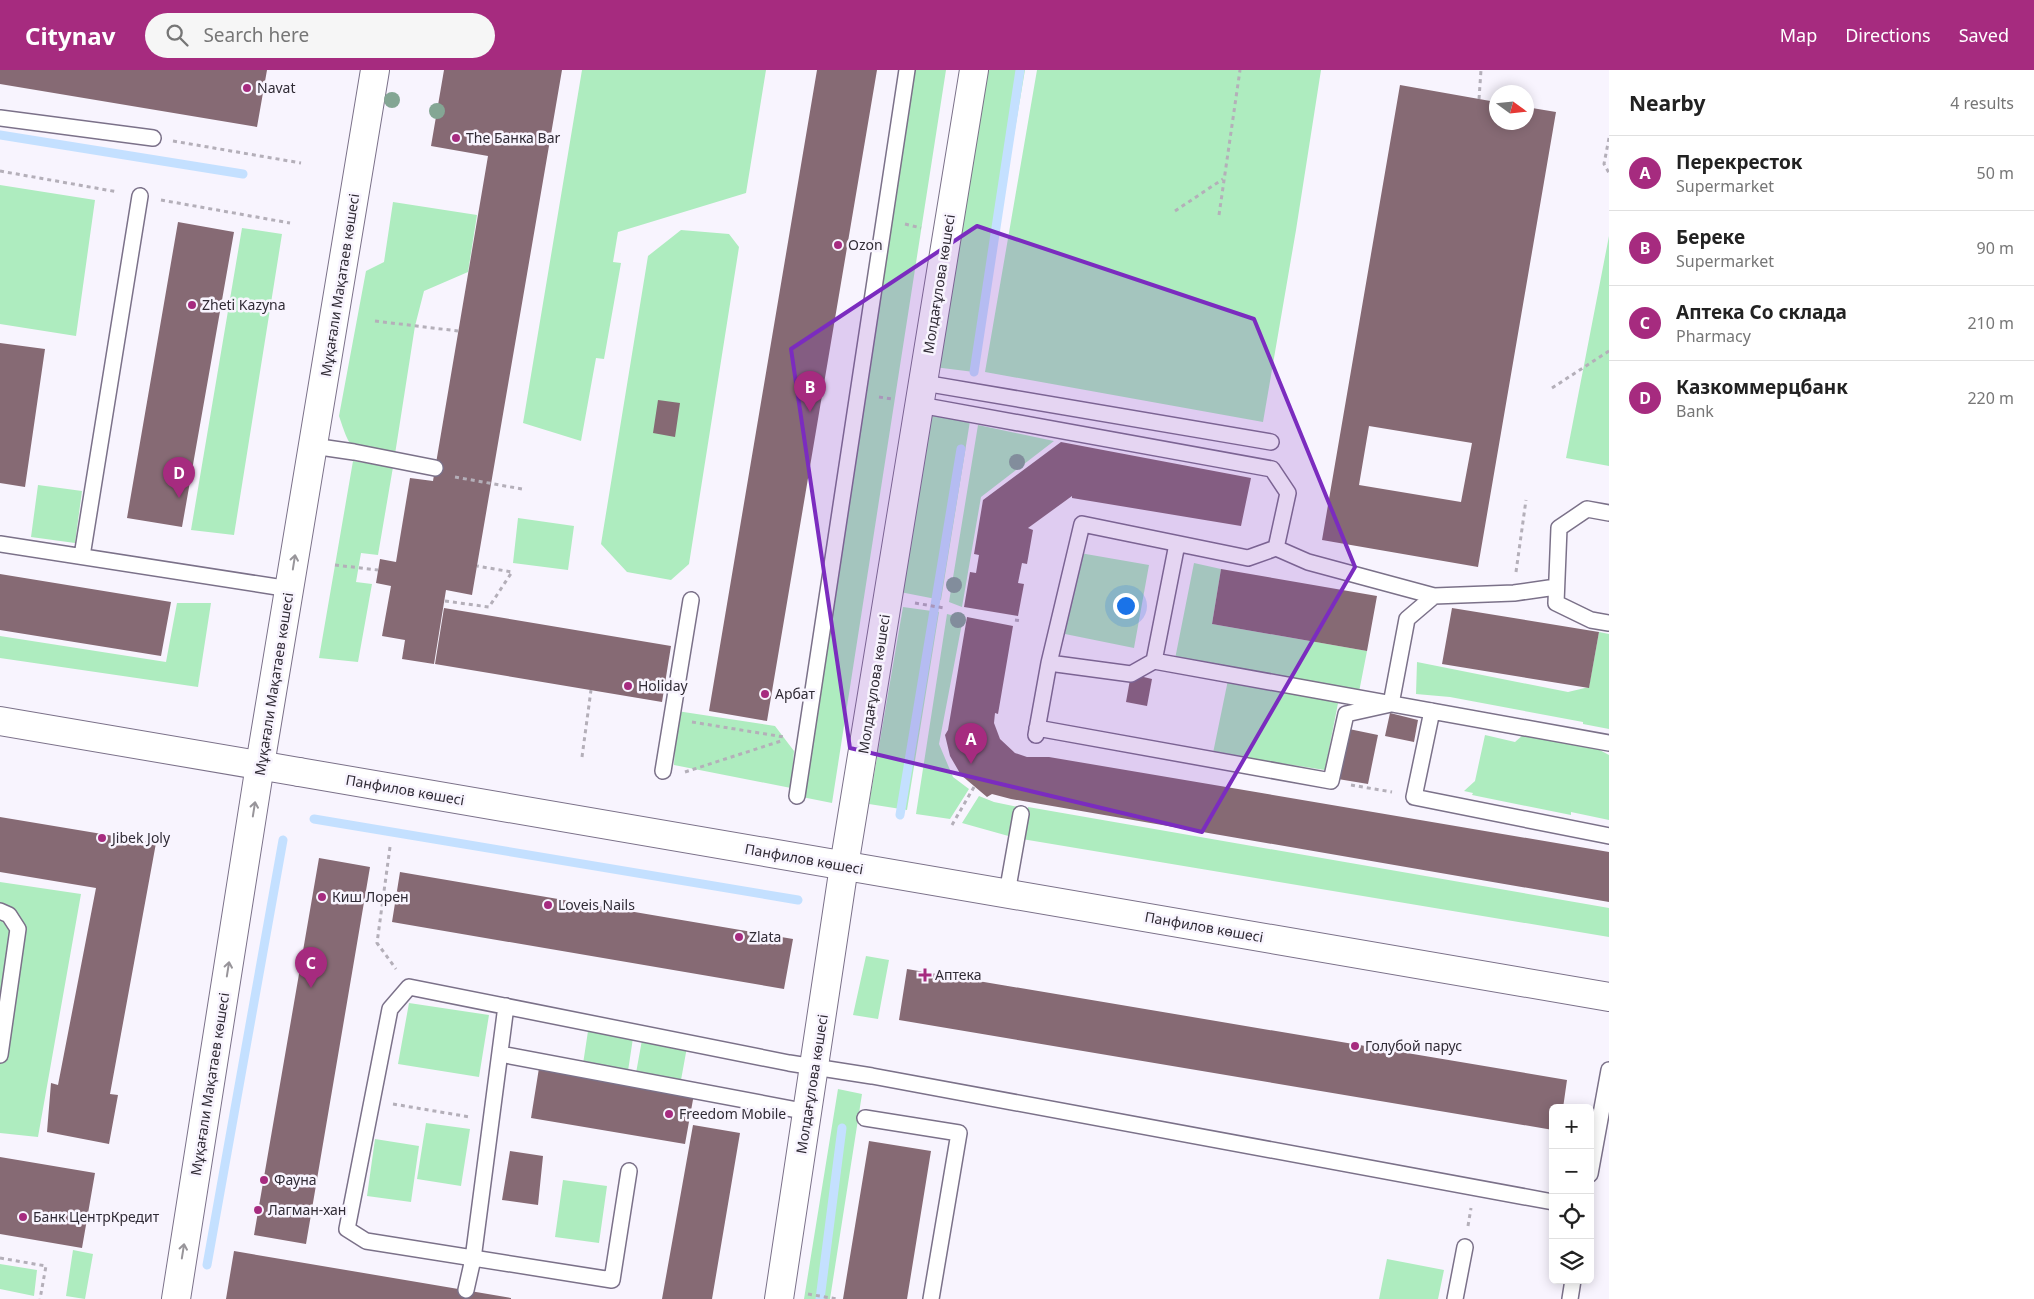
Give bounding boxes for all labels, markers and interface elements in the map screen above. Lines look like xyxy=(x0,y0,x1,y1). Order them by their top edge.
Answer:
search box xyxy=(145,13,495,58)
text: Citynav xyxy=(25,19,115,52)
icon: search xyxy=(163,21,191,49)
text: Search here xyxy=(203,22,309,48)
text: Map xyxy=(1780,23,1817,47)
text: Directions xyxy=(1845,23,1931,47)
text: Saved xyxy=(1959,23,2009,47)
place label: Navat xyxy=(257,78,296,97)
marker: Navat xyxy=(241,82,253,94)
north arrow xyxy=(1489,85,1534,130)
text: Nearby xyxy=(1629,89,1705,117)
text: 4 results xyxy=(1950,92,2014,114)
place label: The Банка Bar xyxy=(466,128,560,147)
marker: The Банка Bar xyxy=(450,132,462,144)
text: Перекресток xyxy=(1676,149,1802,175)
text: A xyxy=(1639,162,1651,184)
text: 50 m xyxy=(1977,162,2014,184)
text: Supermarket xyxy=(1676,175,1774,197)
street label: Мұқағали Мақатаев көшесі xyxy=(316,192,363,378)
street label: Молдағұлова көшесі xyxy=(918,213,959,355)
text: Береке xyxy=(1676,224,1745,250)
place label: Ozon xyxy=(848,235,883,254)
text: B xyxy=(1640,237,1650,259)
text: 90 m xyxy=(1977,237,2014,259)
marker: Ozon xyxy=(832,239,844,251)
text: Supermarket xyxy=(1676,250,1774,272)
place label: Zheti Kazyna xyxy=(202,295,286,314)
marker: Zheti Kazyna xyxy=(186,299,198,311)
text: Аптека Со склада xyxy=(1676,299,1847,325)
text: C xyxy=(1640,312,1650,334)
text: 210 m xyxy=(1967,312,2014,334)
text: Pharmacy xyxy=(1676,325,1751,347)
pin: B xyxy=(794,371,826,412)
text: Казкоммерцбанк xyxy=(1676,374,1848,400)
text: D xyxy=(1639,387,1651,409)
text: 220 m xyxy=(1967,387,2014,409)
text: Bank xyxy=(1676,400,1714,422)
pin: D xyxy=(163,457,195,498)
one-way arrow xyxy=(290,555,300,571)
street label: Мұқағали Мақатаев көшесі xyxy=(250,591,297,777)
your location xyxy=(1113,593,1139,619)
street label: Молдағұлова көшесі xyxy=(853,613,894,755)
place label: Holiday xyxy=(638,676,689,695)
marker: Holiday xyxy=(622,680,634,692)
place label: Арбат xyxy=(775,684,815,703)
marker: Арбат xyxy=(759,688,771,700)
pin: A xyxy=(955,723,987,764)
street label: Панфилов көшесі xyxy=(344,770,466,809)
one-way arrow xyxy=(249,801,259,817)
place label: Jibek Joly xyxy=(110,828,171,847)
marker: Jibek Joly xyxy=(96,832,108,844)
street label: Панфилов көшесі xyxy=(743,839,865,878)
place label: Киш Лорен xyxy=(332,887,409,906)
marker: Киш Лорен xyxy=(316,891,328,903)
place label: Loveis Nails xyxy=(558,895,635,914)
marker: Loveis Nails xyxy=(542,899,554,911)
street label: Панфилов көшесі xyxy=(1143,907,1265,946)
place label: Zlata xyxy=(749,927,781,946)
marker: Zlata xyxy=(733,931,745,943)
pin: C xyxy=(295,947,327,988)
one-way arrow xyxy=(224,962,234,978)
place label: Аптека xyxy=(935,965,981,984)
marker: Аптека xyxy=(919,969,931,981)
street label: Мұқағали Мақатаев көшесі xyxy=(186,991,233,1177)
street label: Молдағұлова көшесі xyxy=(791,1013,832,1155)
place label: Голубой парус xyxy=(1365,1036,1462,1055)
marker: Голубой парус xyxy=(1349,1040,1361,1052)
place label: Freedom Mobile xyxy=(679,1104,786,1123)
map controls xyxy=(1549,1104,1594,1284)
button: + xyxy=(1549,1104,1594,1149)
marker: Freedom Mobile xyxy=(663,1108,675,1120)
button: − xyxy=(1549,1149,1594,1194)
place label: Фауна xyxy=(274,1170,317,1189)
marker: Фауна xyxy=(258,1174,270,1186)
button: locate xyxy=(1549,1194,1594,1239)
place label: Лагман-хан xyxy=(268,1200,346,1219)
marker: Лагман-хан xyxy=(252,1204,264,1216)
place label: Банк ЦентрКредит xyxy=(33,1207,160,1226)
marker: Банк ЦентрКредит xyxy=(17,1211,29,1223)
button: layers xyxy=(1549,1239,1594,1284)
one-way arrow xyxy=(179,1243,189,1259)

